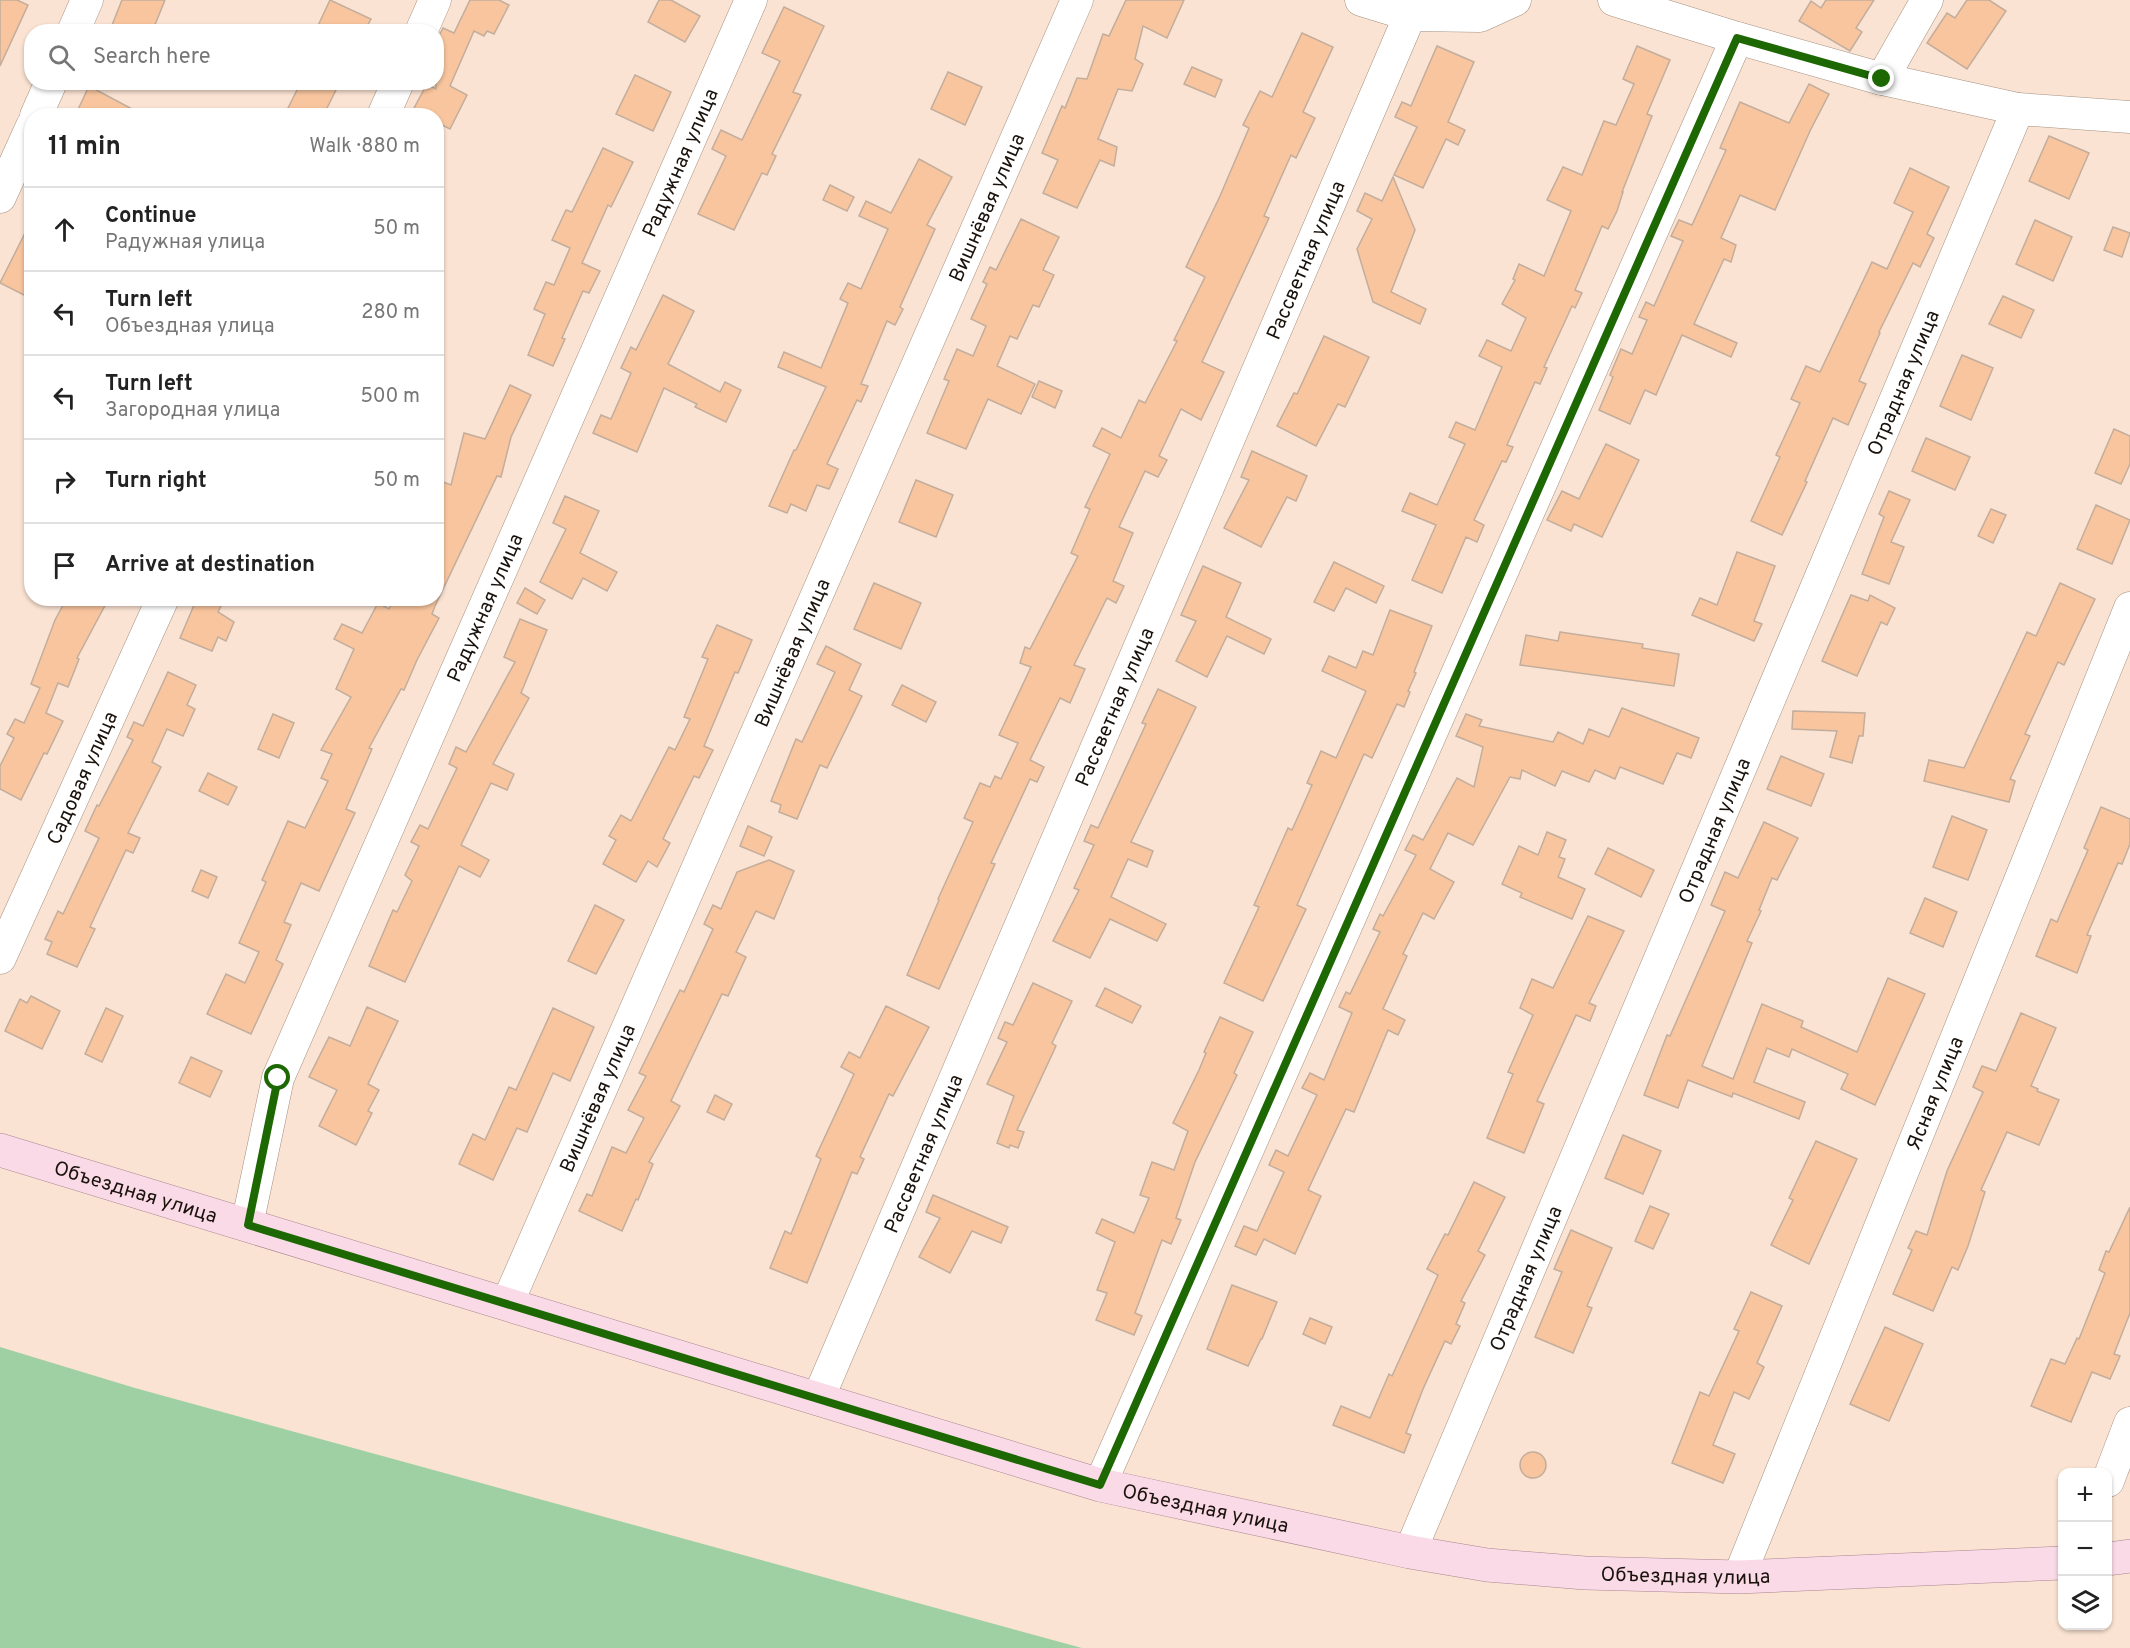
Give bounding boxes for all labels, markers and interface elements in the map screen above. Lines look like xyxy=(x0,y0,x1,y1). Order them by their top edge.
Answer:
search box xyxy=(24,24,444,90)
icon: search xyxy=(45,41,78,74)
text: Search here xyxy=(93,44,211,71)
route end xyxy=(1868,65,1894,91)
street label: Радужная улица xyxy=(637,85,726,242)
street label: Вишнёвая улица xyxy=(944,130,1032,286)
text: 11 min xyxy=(48,131,121,164)
text: Walk · 880 m xyxy=(309,134,420,160)
street label: Рассветная улица xyxy=(1262,177,1353,344)
text: Continue xyxy=(105,203,196,230)
icon: ahead xyxy=(48,213,81,246)
text: 50 m xyxy=(373,216,420,242)
text: Радужная улица xyxy=(105,230,265,256)
text: Turn left xyxy=(105,287,193,314)
icon: left xyxy=(48,297,81,330)
text: 280 m xyxy=(361,300,420,326)
street label: Отрадная улица xyxy=(1862,307,1947,460)
text: Объездная улица xyxy=(105,314,275,340)
text: Turn left xyxy=(105,371,193,398)
icon: left xyxy=(48,381,81,414)
text: 500 m xyxy=(360,384,420,410)
text: Загородная улица xyxy=(105,398,280,424)
icon: right xyxy=(48,465,81,498)
text: Turn right xyxy=(105,468,207,495)
text: 50 m xyxy=(373,468,420,494)
street label: Радужная улица xyxy=(442,530,530,687)
icon: arrive xyxy=(48,549,81,582)
text: Arrive at destination xyxy=(105,552,315,579)
street label: Вишнёвая улица xyxy=(750,575,837,732)
street label: Рассветная улица xyxy=(1071,624,1161,791)
street label: Садовая улица xyxy=(42,708,125,849)
street label: Отрадная улица xyxy=(1674,754,1758,908)
street label: Вишнёвая улица xyxy=(555,1020,643,1177)
street label: Ясная улица xyxy=(1902,1033,1971,1154)
route start xyxy=(264,1064,290,1090)
street label: Рассветная улица xyxy=(879,1071,970,1238)
street label: Объездная улица xyxy=(50,1156,220,1230)
street label: Отрадная улица xyxy=(1485,1202,1569,1356)
map controls xyxy=(2058,1468,2112,1630)
button: + xyxy=(2058,1468,2112,1522)
street label: Объездная улица xyxy=(1120,1479,1291,1540)
button: − xyxy=(2058,1522,2112,1576)
street label: Объездная улица xyxy=(1600,1562,1771,1592)
button: layers xyxy=(2058,1576,2112,1630)

